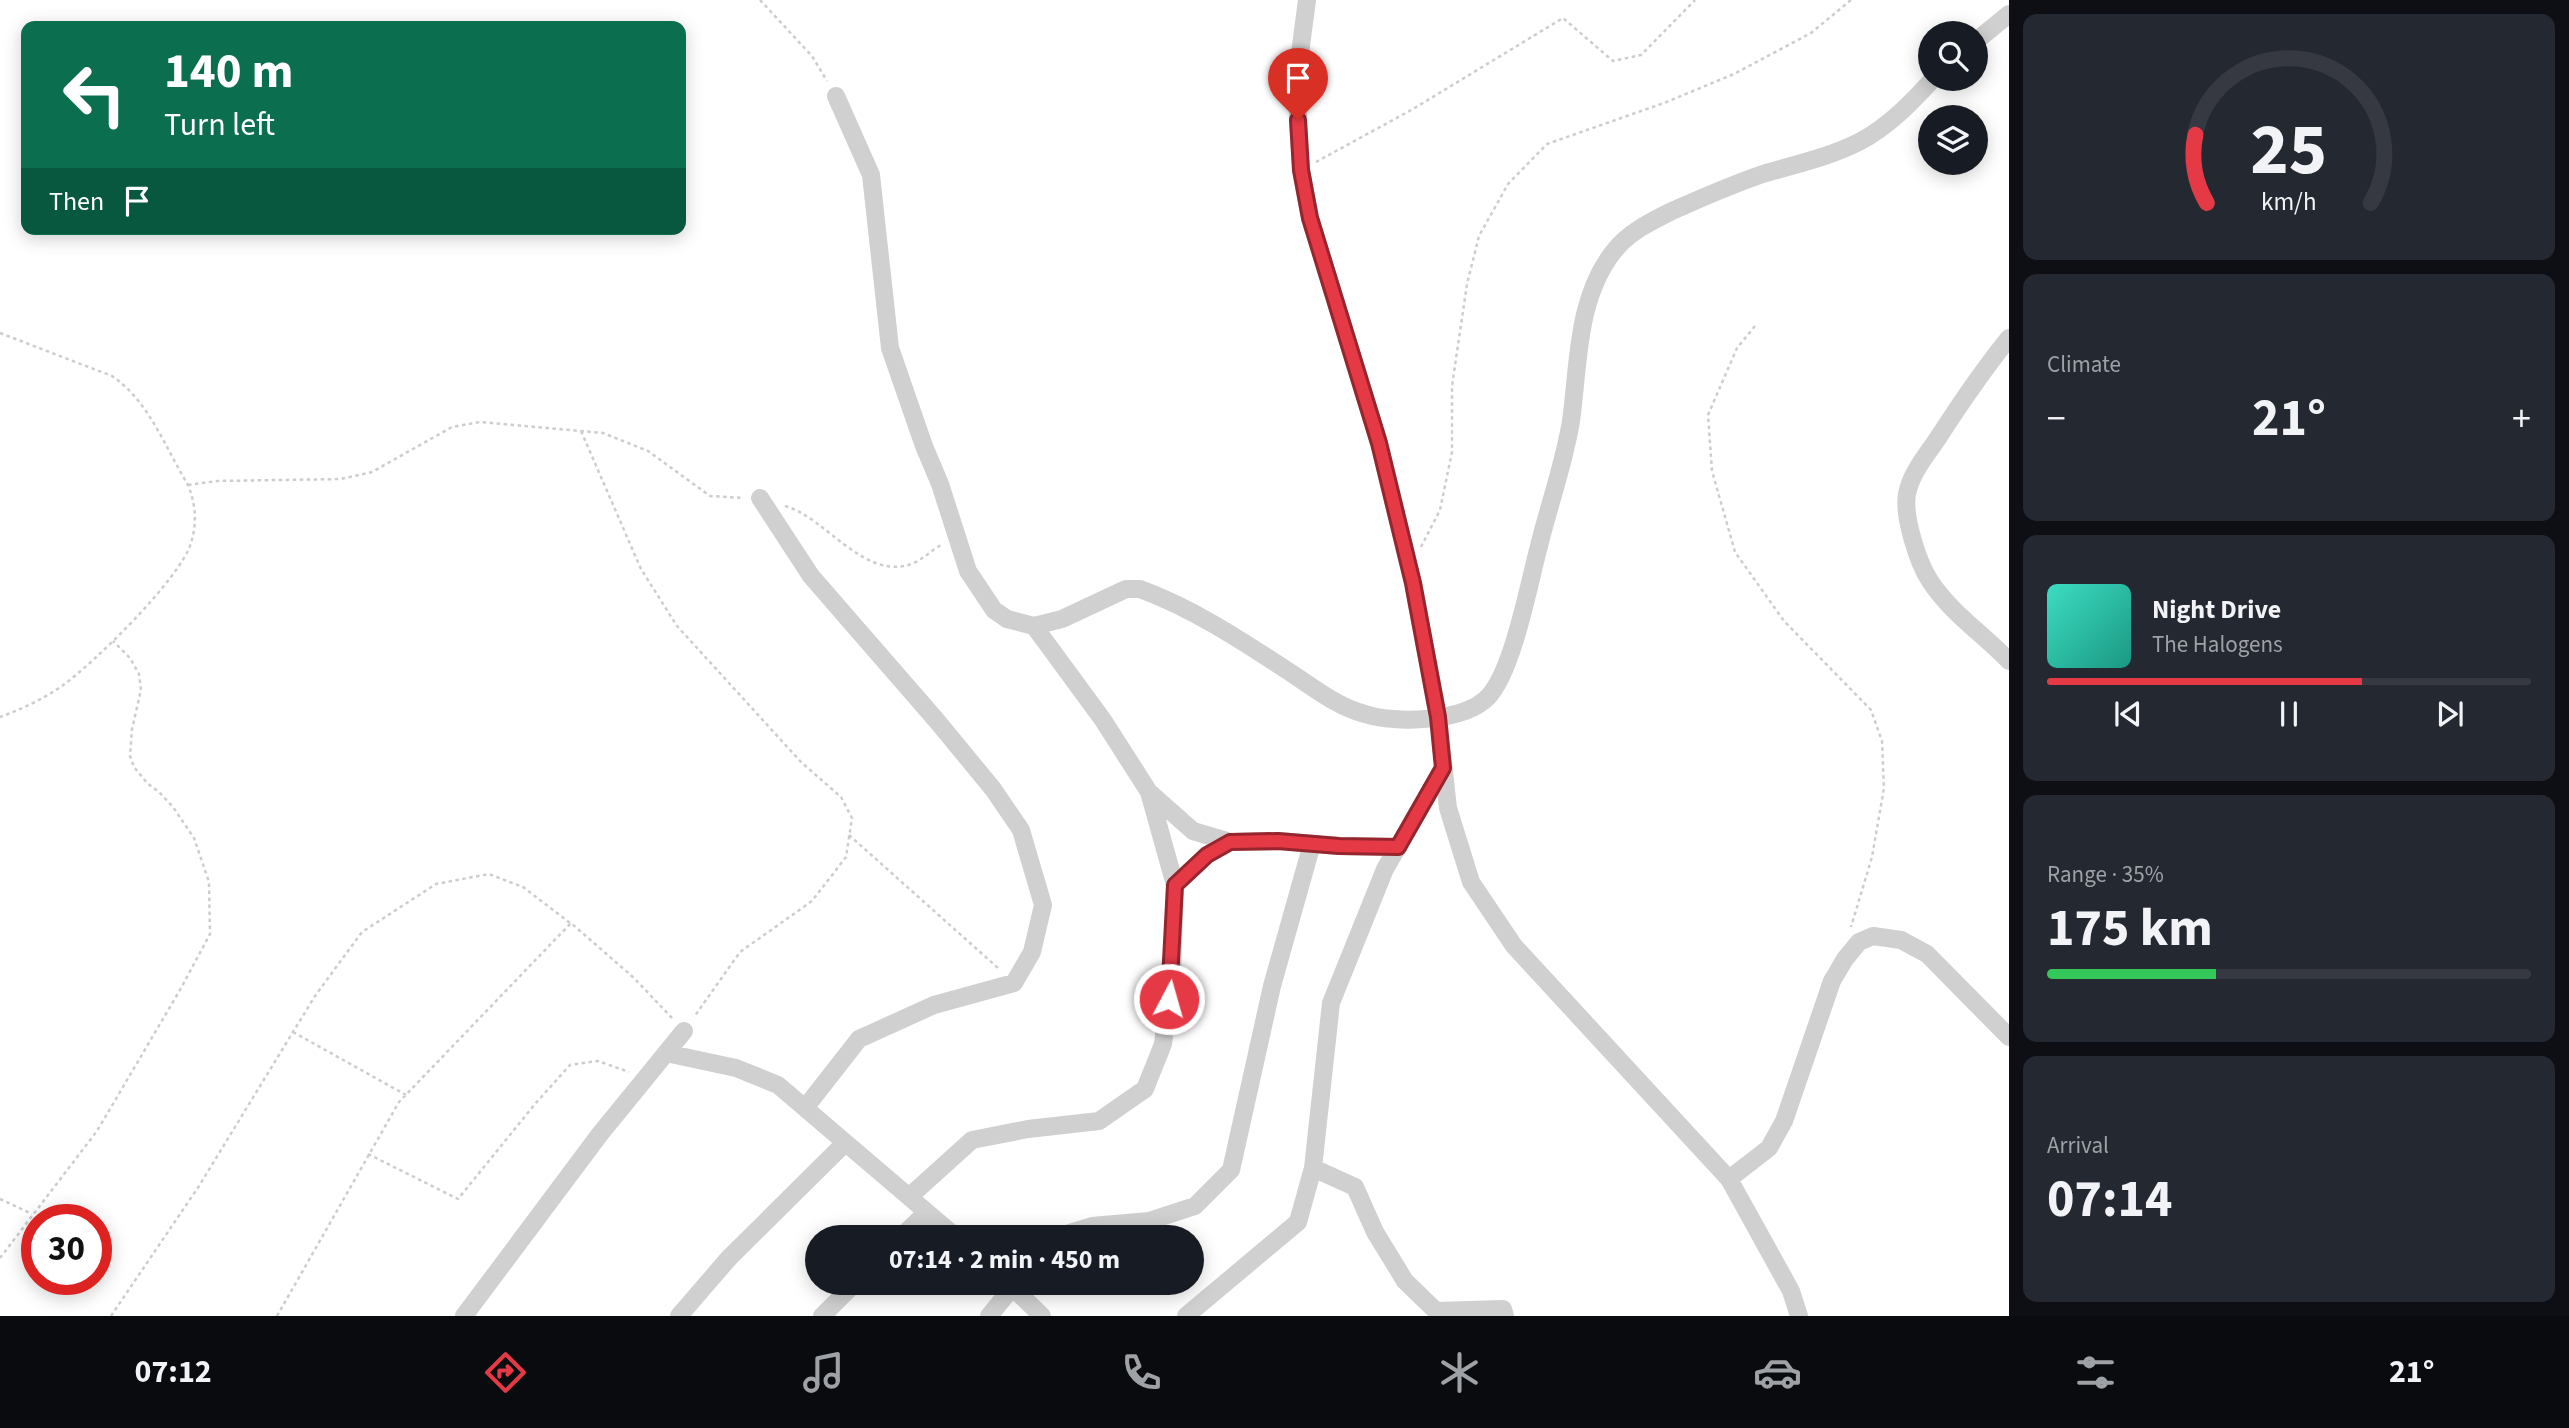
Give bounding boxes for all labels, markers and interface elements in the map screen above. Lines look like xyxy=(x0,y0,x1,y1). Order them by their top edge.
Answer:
map controls xyxy=(1918,21,1988,175)
button: search xyxy=(1918,21,1988,91)
text: 140 m xyxy=(164,37,293,107)
pin xyxy=(1268,48,1328,120)
icon: left xyxy=(49,49,140,140)
icon: arrive xyxy=(1279,59,1317,97)
text: 25 xyxy=(2251,99,2327,203)
text: Turn left xyxy=(164,102,275,148)
button: layers xyxy=(1918,105,1988,175)
icon: arrive xyxy=(118,182,156,220)
text: Then xyxy=(49,183,104,220)
text: km/h xyxy=(2261,184,2317,220)
text: Climate xyxy=(2047,348,2121,381)
text: 21° xyxy=(2252,382,2326,456)
text: − xyxy=(2047,392,2066,446)
text: + xyxy=(2512,392,2531,446)
text: Night Drive xyxy=(2152,591,2281,628)
text: The Halogens xyxy=(2152,628,2283,661)
icon: previous xyxy=(2109,695,2147,733)
icon: pause xyxy=(2270,695,2308,733)
icon: next xyxy=(2431,695,2469,733)
text: Range · 35% xyxy=(2047,858,2164,891)
text: 175 km xyxy=(2047,892,2213,966)
position arrow xyxy=(1132,962,1206,1036)
text: Arrival xyxy=(2047,1129,2109,1162)
text: 07:14 xyxy=(2047,1163,2172,1237)
speed limit sign: 30 xyxy=(21,1204,112,1295)
text: 07:14 · 2 min · 450 m xyxy=(889,1241,1120,1278)
icon: directions xyxy=(481,1348,530,1397)
icon: music xyxy=(799,1348,848,1397)
icon: phone xyxy=(1117,1348,1166,1397)
icon: climate xyxy=(1435,1348,1484,1397)
icon: car xyxy=(1753,1348,1802,1397)
icon: filters xyxy=(2071,1348,2120,1397)
text: 07:12 xyxy=(135,1349,212,1395)
text: 21° xyxy=(2389,1349,2434,1395)

